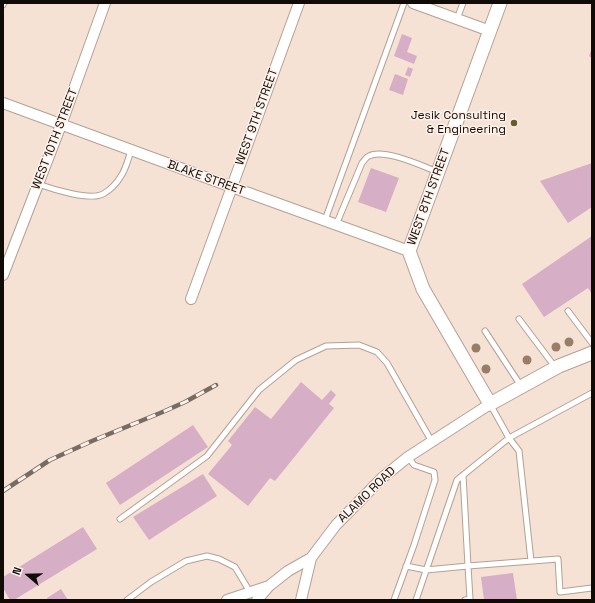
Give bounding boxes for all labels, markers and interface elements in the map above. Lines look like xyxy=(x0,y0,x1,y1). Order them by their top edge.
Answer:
street label: WEST 9TH STREET xyxy=(233,67,281,167)
street label: WEST 10TH STREET xyxy=(29,86,81,192)
place label: Jesik Consulting & Engineering xyxy=(411,109,506,137)
marker: Jesik Consulting & Engineering xyxy=(509,118,519,128)
street label: WEST 8TH STREET xyxy=(405,147,453,247)
street label: BLAKE STREET xyxy=(165,157,247,199)
street label: ALAMO ROAD xyxy=(335,464,399,526)
north arrow xyxy=(8,555,48,595)
text: N xyxy=(9,565,25,577)

